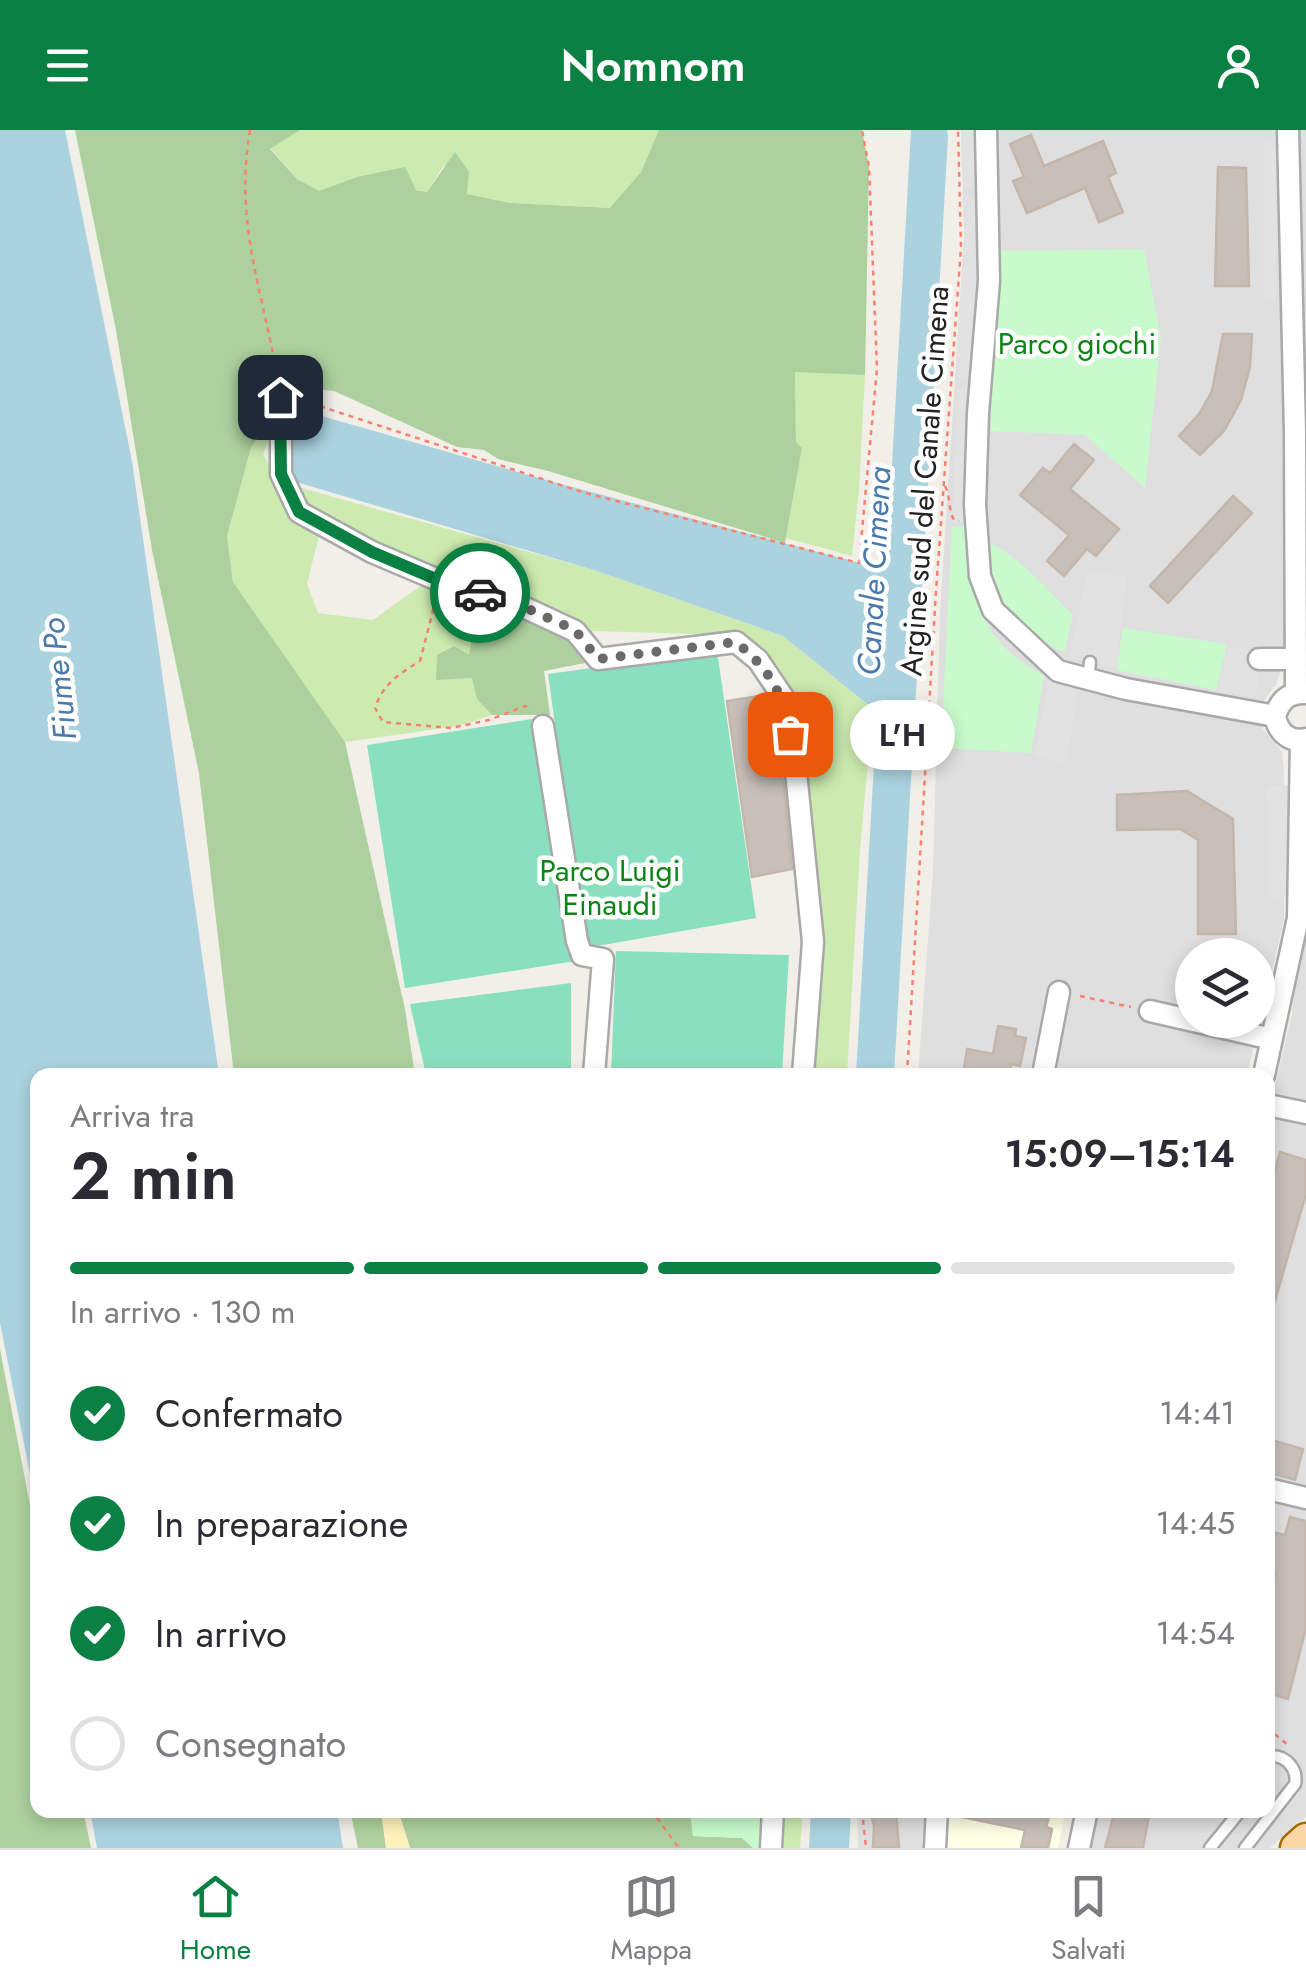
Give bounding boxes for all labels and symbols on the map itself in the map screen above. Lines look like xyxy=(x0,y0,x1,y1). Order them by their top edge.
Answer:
street label: Argine sud del Canale Cimena xyxy=(889,284,960,678)
park label: Parco giochi xyxy=(998,322,1156,365)
pin xyxy=(238,355,323,440)
water label: Canale Cimena xyxy=(846,465,902,677)
courier xyxy=(430,543,530,643)
water label: Fiume Po xyxy=(30,616,88,742)
pin xyxy=(748,692,833,777)
callout: L'H xyxy=(850,699,955,769)
park label: Parco Luigi Einaudi xyxy=(540,849,680,926)

